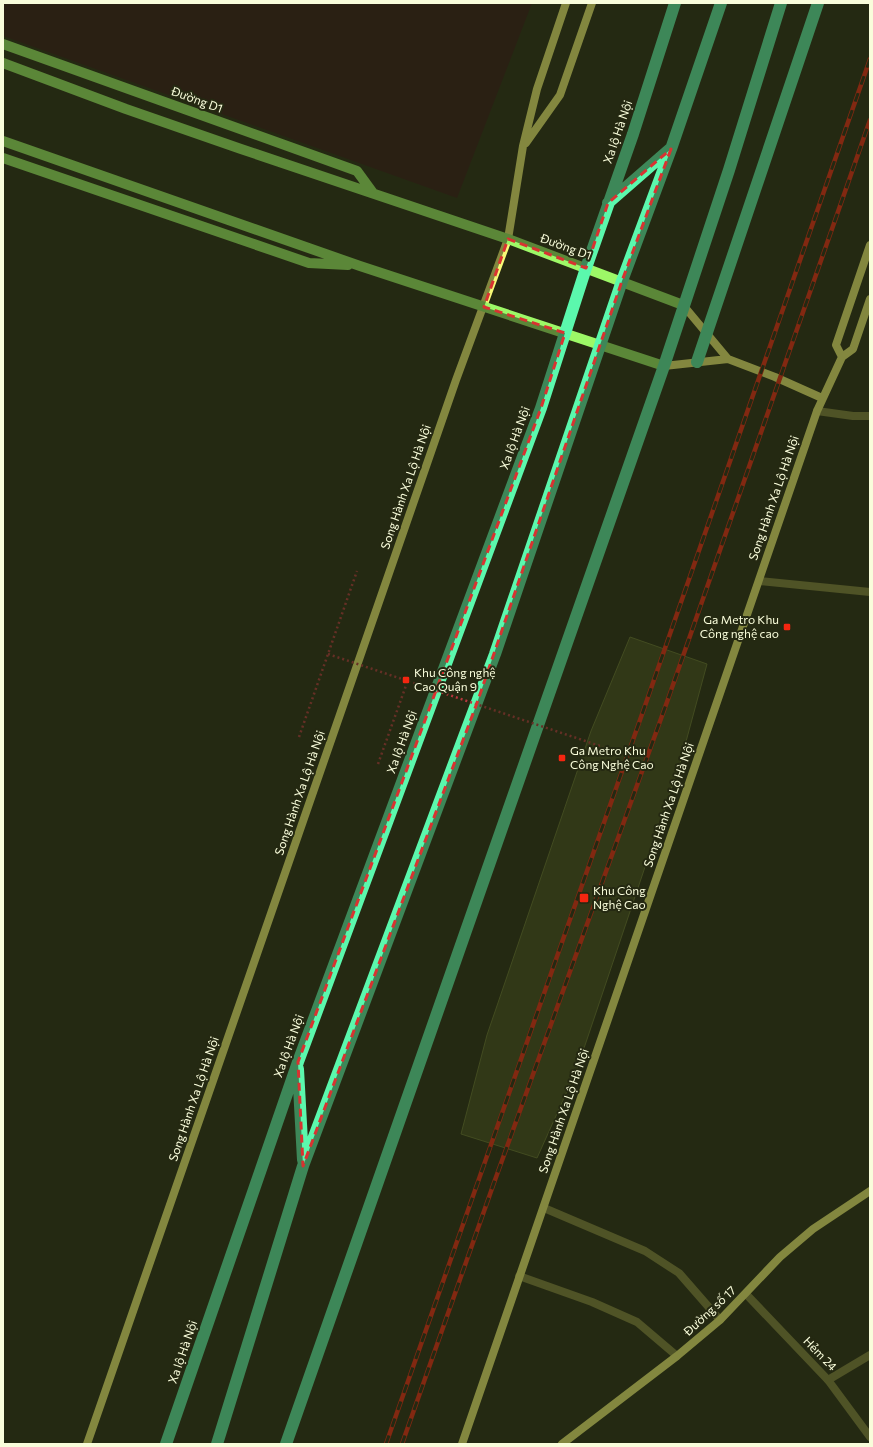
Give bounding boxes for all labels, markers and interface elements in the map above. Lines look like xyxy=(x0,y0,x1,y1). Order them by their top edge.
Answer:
street label: Đường D1 xyxy=(169,83,225,115)
street label: Xa lộ Hà Nội xyxy=(600,98,634,165)
street label: Đường D1 xyxy=(538,230,594,262)
street label: Xa lộ Hà Nội xyxy=(496,404,532,471)
street label: Song Hành Xa Lộ Hà Nội xyxy=(377,422,433,551)
street label: Song Hành Xa Lộ Hà Nội xyxy=(745,433,801,562)
place label: Ga Metro Khu Công nghệ cao xyxy=(700,612,779,640)
marker: Ga Metro Khu Công nghệ cao xyxy=(782,622,792,632)
place label: Khu Công nghệ Cao Quận 9 xyxy=(414,665,496,693)
marker: Khu Công nghệ Cao Quận 9 xyxy=(401,675,411,685)
street label: Xa lộ Hà Nội xyxy=(383,708,419,775)
street label: Song Hành Xa Lộ Hà Nội xyxy=(271,728,327,857)
street label: Song Hành Xa Lộ Hà Nội xyxy=(640,740,696,869)
place label: Ga Metro Khu Công Nghệ Cao xyxy=(570,743,654,771)
marker: Ga Metro Khu Công Nghệ Cao xyxy=(557,753,567,763)
place label: Khu Công Nghệ Cao xyxy=(593,883,646,911)
marker: Khu Công Nghệ Cao xyxy=(578,892,590,904)
street label: Xa lộ Hà Nội xyxy=(270,1012,306,1079)
street label: Song Hành Xa Lộ Hà Nội xyxy=(165,1034,221,1163)
street label: Song Hành Xa Lộ Hà Nội xyxy=(535,1046,591,1175)
street label: Đường số 17 xyxy=(680,1283,738,1339)
street label: Xa lộ Hà Nội xyxy=(165,1318,199,1385)
street label: Hẻm 24 xyxy=(801,1333,840,1373)

